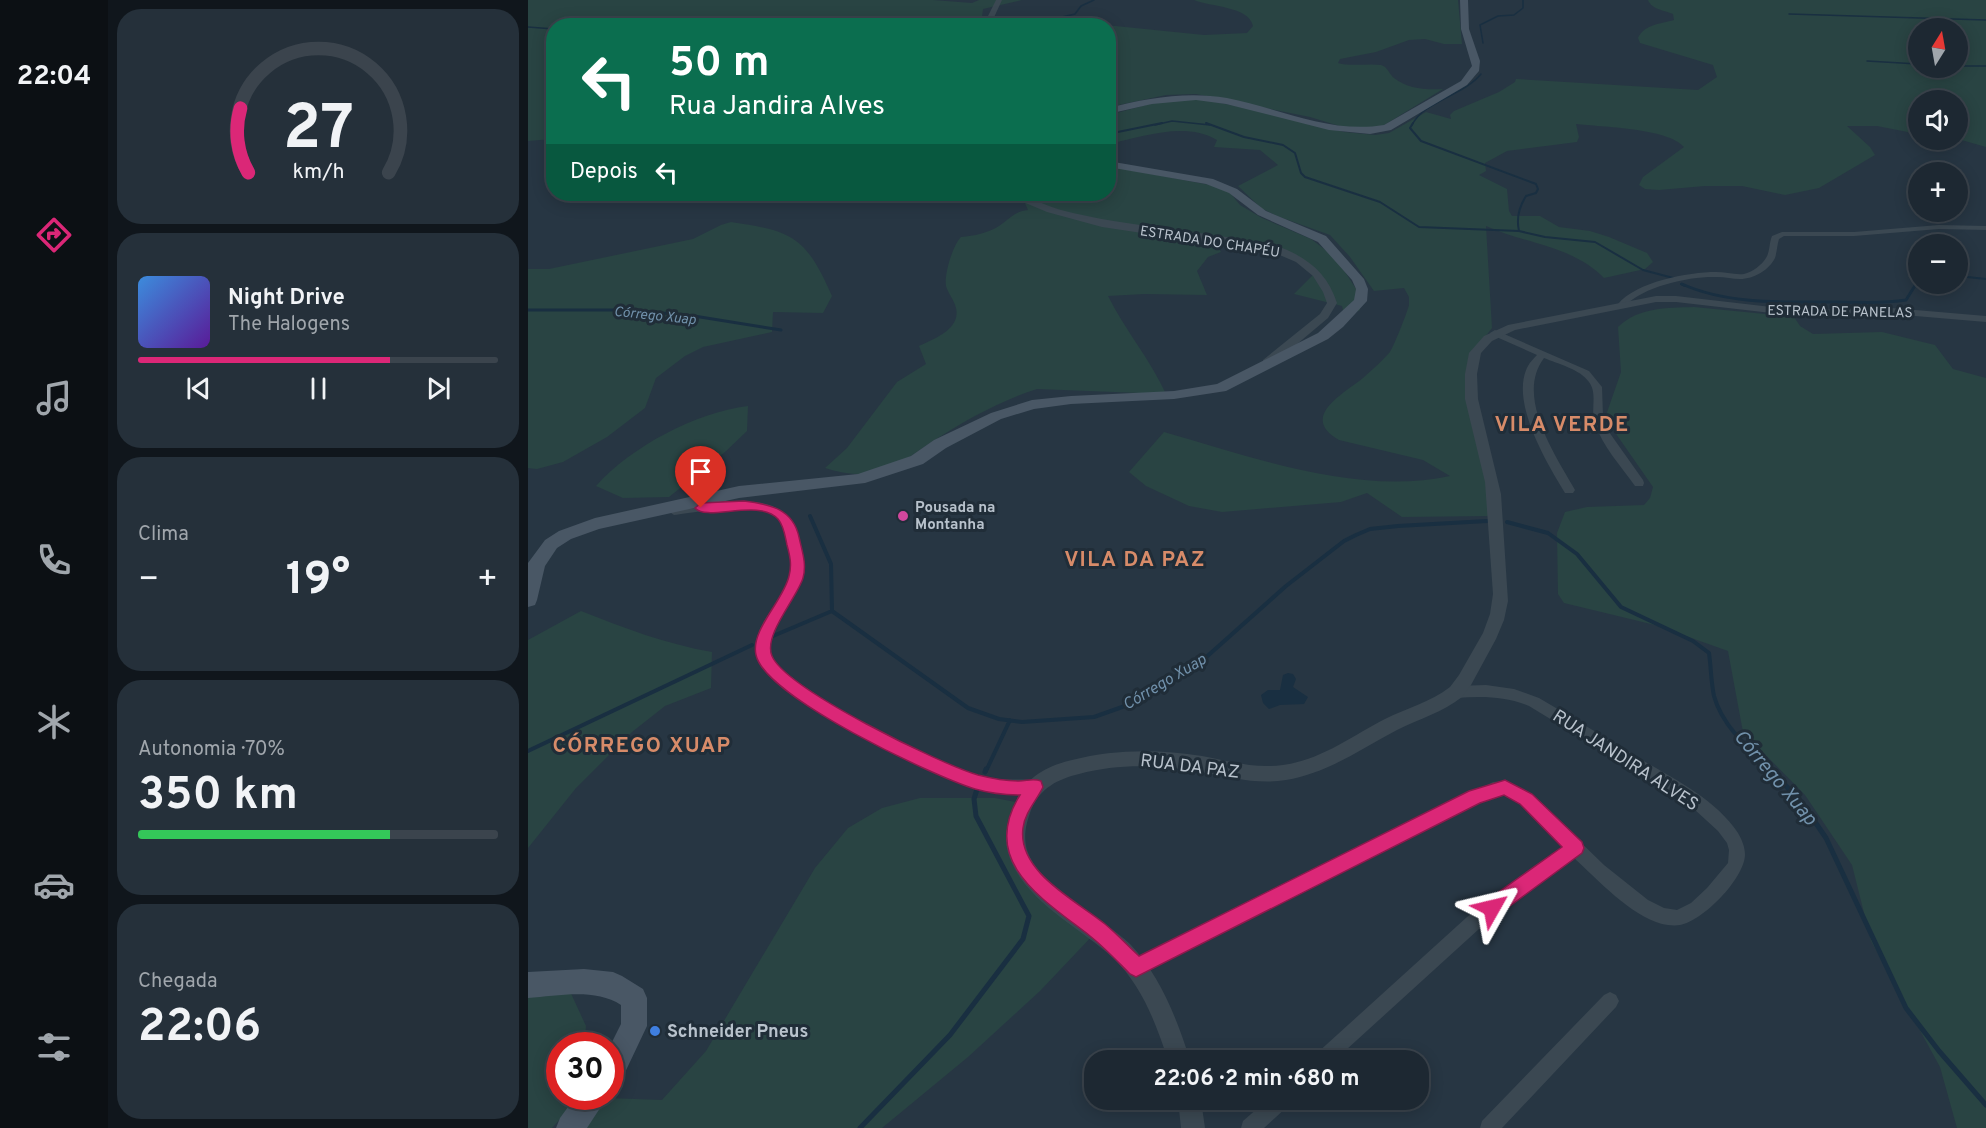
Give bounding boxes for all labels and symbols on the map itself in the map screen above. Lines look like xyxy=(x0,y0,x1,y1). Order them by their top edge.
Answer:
north arrow xyxy=(1908,18,1968,78)
street label: ESTRADA DO CHAPÉU xyxy=(1139,222,1281,262)
street label: ESTRADA DE PANELAS xyxy=(1767,303,1913,322)
water label: Córrego Xuap xyxy=(613,304,697,329)
district label: VILA VERDE xyxy=(1494,412,1630,439)
pin xyxy=(675,446,726,508)
place label: Pousada na Montanha xyxy=(915,499,995,535)
marker: Pousada na Montanha xyxy=(896,509,910,523)
district label: VILA DA PAZ xyxy=(1064,547,1206,574)
water label: Córrego Xuap xyxy=(1120,650,1211,715)
street label: RUA JANDIRA ALVES xyxy=(1548,705,1703,817)
water label: Córrego Xuap xyxy=(1727,725,1822,832)
district label: CÓRREGO XUAP xyxy=(552,732,732,760)
street label: RUA DA PAZ xyxy=(1139,750,1241,785)
position arrow xyxy=(1460,876,1524,940)
place label: Schneider Pneus xyxy=(667,1021,808,1044)
marker: Schneider Pneus xyxy=(648,1024,662,1038)
speed limit sign: 30 xyxy=(546,1032,624,1110)

